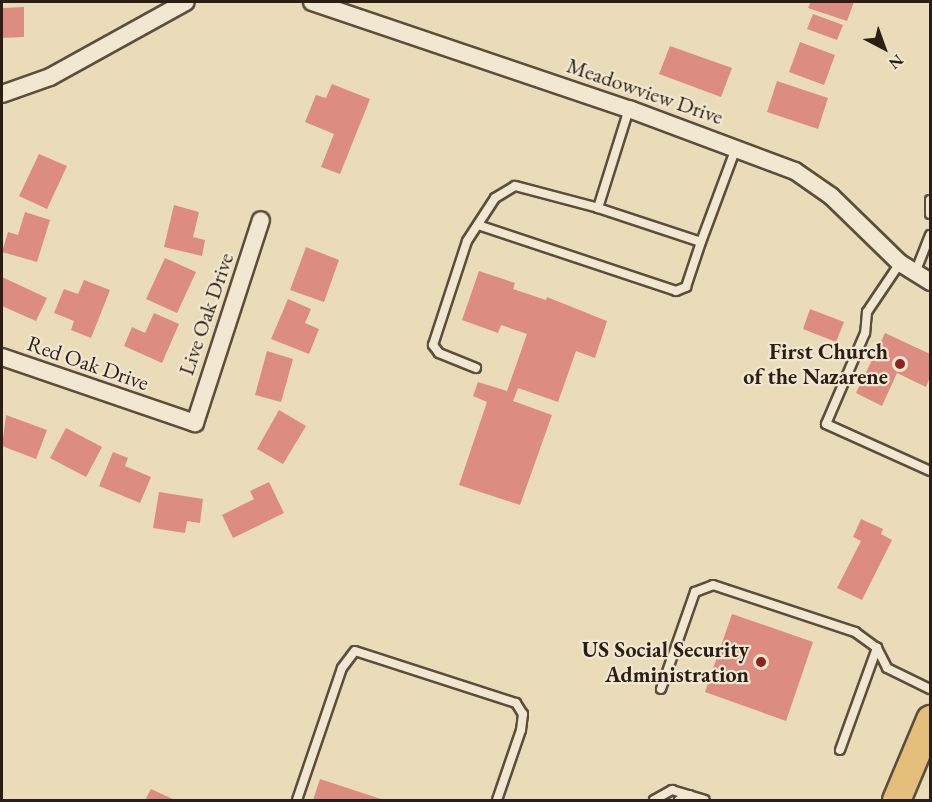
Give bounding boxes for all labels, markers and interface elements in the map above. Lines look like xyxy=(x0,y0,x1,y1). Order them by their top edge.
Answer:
north arrow xyxy=(854,18,914,78)
text: N xyxy=(884,50,908,74)
street label: Meadowview Drive xyxy=(563,52,727,130)
street label: Live Oak Drive xyxy=(173,249,239,379)
street label: Red Oak Drive xyxy=(24,330,152,396)
place label: First Church of the Nazarene xyxy=(743,338,888,390)
marker: First Church of the Nazarene xyxy=(893,357,907,371)
place label: US Social Security Administration xyxy=(582,636,749,688)
marker: US Social Security Administration xyxy=(754,655,768,669)

